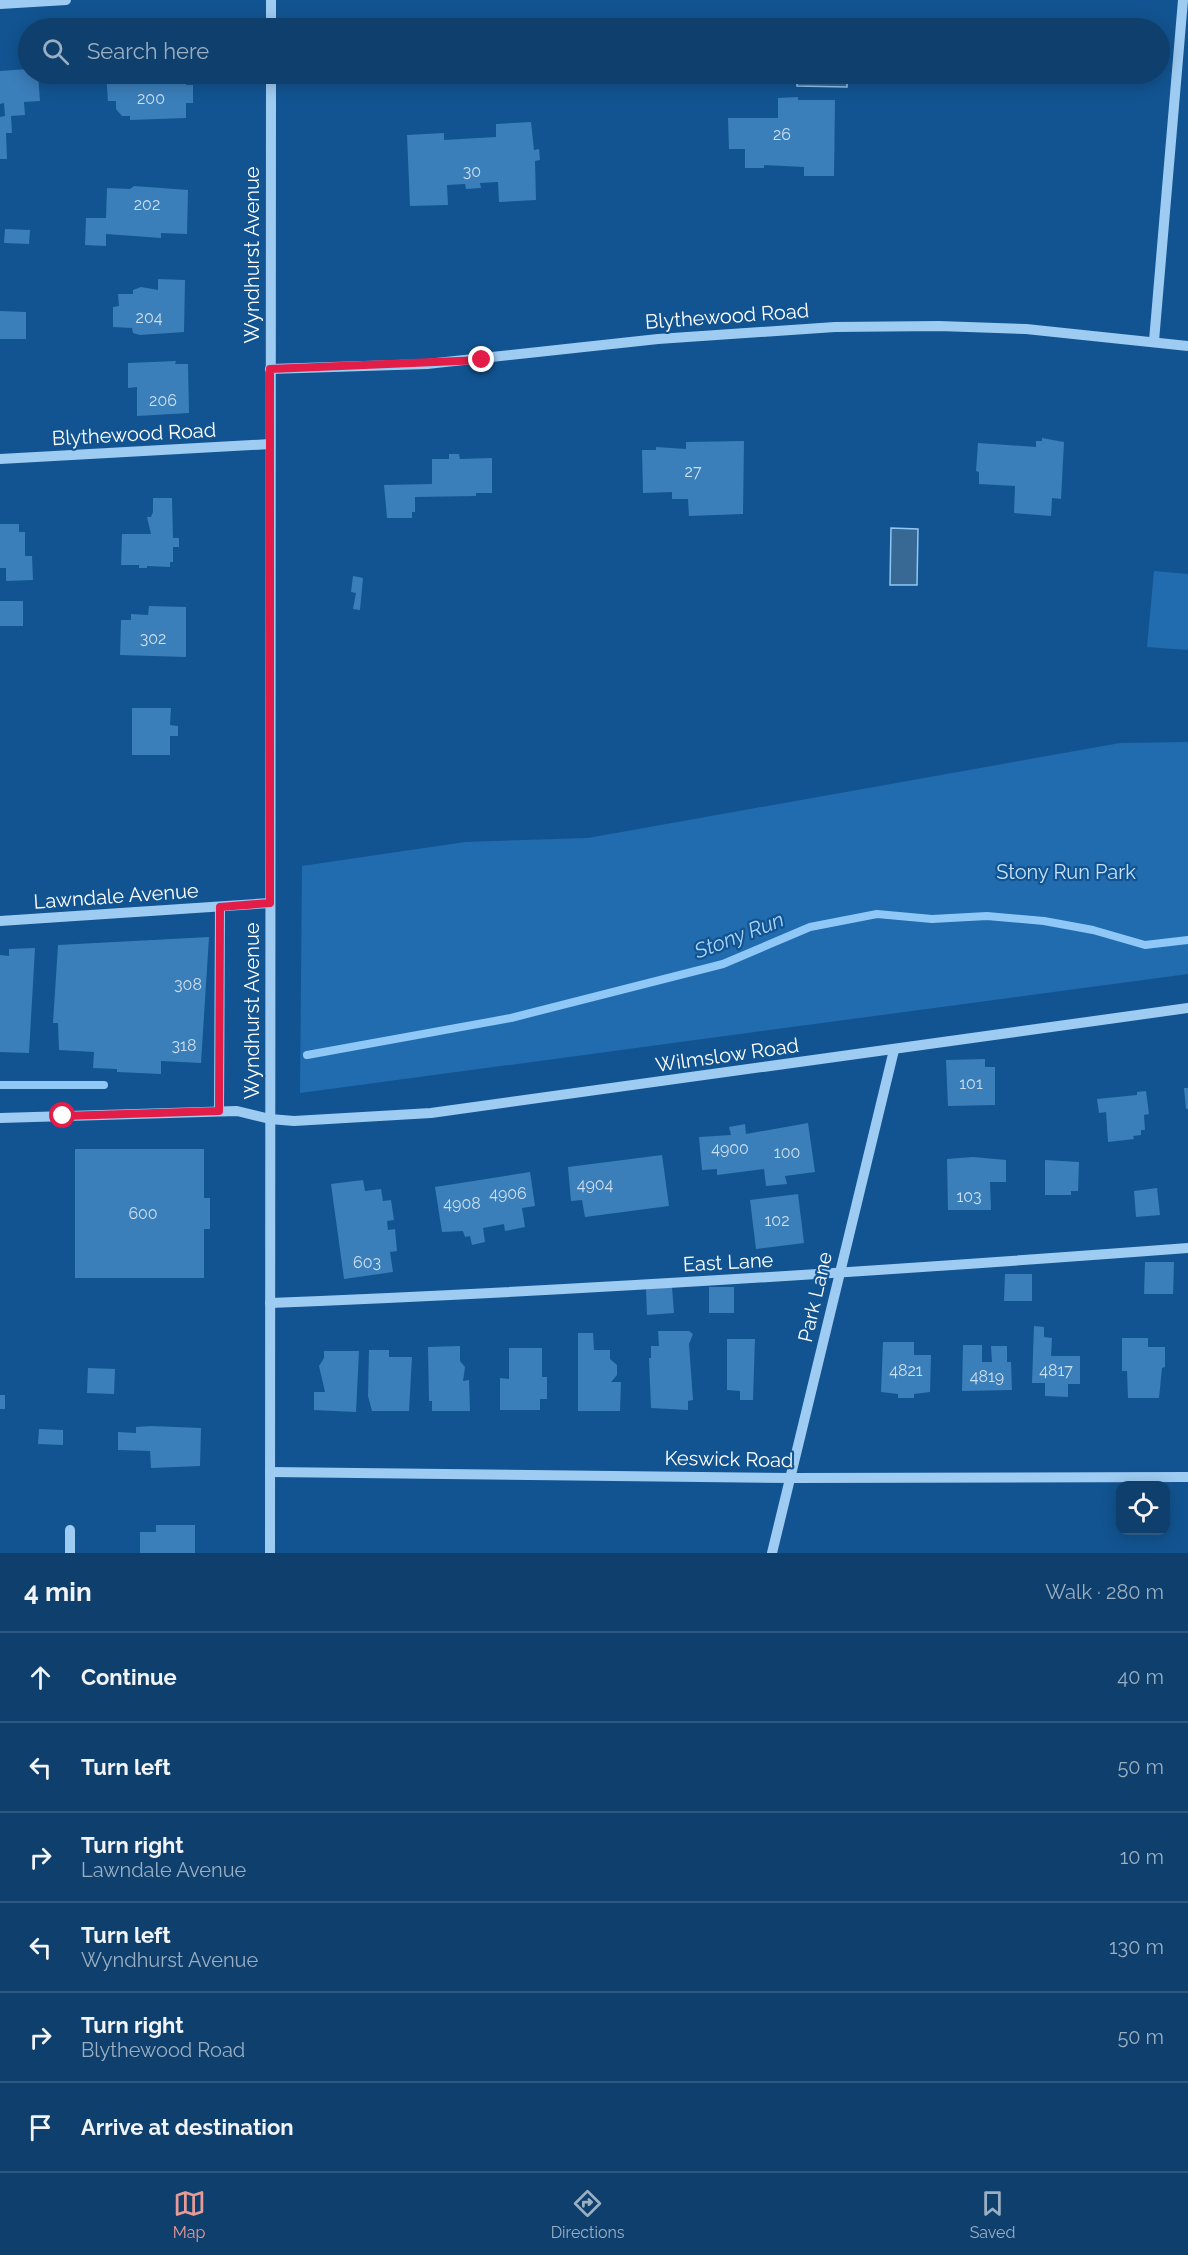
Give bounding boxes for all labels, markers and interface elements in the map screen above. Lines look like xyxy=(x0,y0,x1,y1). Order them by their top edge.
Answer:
search box xyxy=(18,18,1170,84)
icon: search xyxy=(39,35,72,68)
text: Search here xyxy=(87,38,209,64)
house number: 200 xyxy=(137,89,165,108)
house number: 26 xyxy=(773,125,791,144)
house number: 30 xyxy=(463,162,481,181)
street label: Wyndhurst Avenue xyxy=(240,166,264,344)
house number: 202 xyxy=(134,195,160,214)
street label: Blythewood Road xyxy=(644,298,810,334)
house number: 204 xyxy=(136,308,163,327)
route end xyxy=(468,346,494,372)
house number: 206 xyxy=(149,391,177,410)
street label: Blythewood Road xyxy=(51,418,217,450)
house number: 27 xyxy=(685,462,702,481)
house number: 302 xyxy=(140,629,166,648)
park label: Stony Run Park xyxy=(996,860,1136,884)
street label: Lawndale Avenue xyxy=(33,878,200,914)
water label: Stony Run xyxy=(690,906,787,964)
street label: Wyndhurst Avenue xyxy=(240,922,264,1100)
house number: 308 xyxy=(174,975,202,994)
street label: Wilmslow Road xyxy=(654,1033,800,1077)
house number: 318 xyxy=(172,1036,196,1055)
house number: 101 xyxy=(959,1074,983,1093)
route start xyxy=(49,1102,75,1128)
house number: 4900 xyxy=(711,1139,749,1158)
house number: 100 xyxy=(774,1143,800,1162)
house number: 4904 xyxy=(577,1175,614,1194)
house number: 4906 xyxy=(489,1184,527,1203)
house number: 103 xyxy=(956,1187,982,1206)
house number: 4908 xyxy=(443,1194,481,1213)
house number: 600 xyxy=(128,1204,158,1223)
house number: 102 xyxy=(765,1211,789,1230)
street label: East Lane xyxy=(682,1248,774,1276)
street label: Park Lane xyxy=(793,1249,837,1344)
house number: 603 xyxy=(353,1253,381,1272)
house number: 4821 xyxy=(889,1361,923,1380)
house number: 4817 xyxy=(1039,1361,1073,1380)
house number: 4819 xyxy=(970,1367,1004,1386)
street label: Keswick Road xyxy=(664,1446,794,1472)
map controls xyxy=(1116,1481,1170,1535)
button: locate xyxy=(1116,1481,1170,1535)
text: 4 min xyxy=(24,1577,92,1607)
text: Walk · 280 m xyxy=(1045,1580,1164,1604)
icon: ahead xyxy=(24,1661,57,1694)
text: Continue xyxy=(81,1664,177,1690)
text: 40 m xyxy=(1117,1665,1164,1689)
icon: left xyxy=(24,1751,57,1784)
text: Turn left xyxy=(81,1754,171,1780)
text: 50 m xyxy=(1117,1755,1164,1779)
text: Turn right xyxy=(81,1832,184,1858)
icon: right xyxy=(24,1841,57,1874)
text: 10 m xyxy=(1120,1845,1164,1869)
text: Lawndale Avenue xyxy=(81,1858,246,1882)
text: Turn left xyxy=(81,1922,171,1948)
icon: left xyxy=(24,1931,57,1964)
text: 130 m xyxy=(1109,1935,1164,1959)
text: Wyndhurst Avenue xyxy=(81,1948,258,1972)
text: Turn right xyxy=(81,2012,184,2038)
icon: right xyxy=(24,2021,57,2054)
text: 50 m xyxy=(1117,2025,1164,2049)
text: Blythewood Road xyxy=(81,2038,245,2062)
icon: arrive xyxy=(24,2111,57,2144)
text: Arrive at destination xyxy=(81,2114,294,2140)
tab: Map xyxy=(173,2187,206,2242)
tab: Directions xyxy=(551,2187,625,2242)
tab: Saved xyxy=(970,2187,1015,2242)

